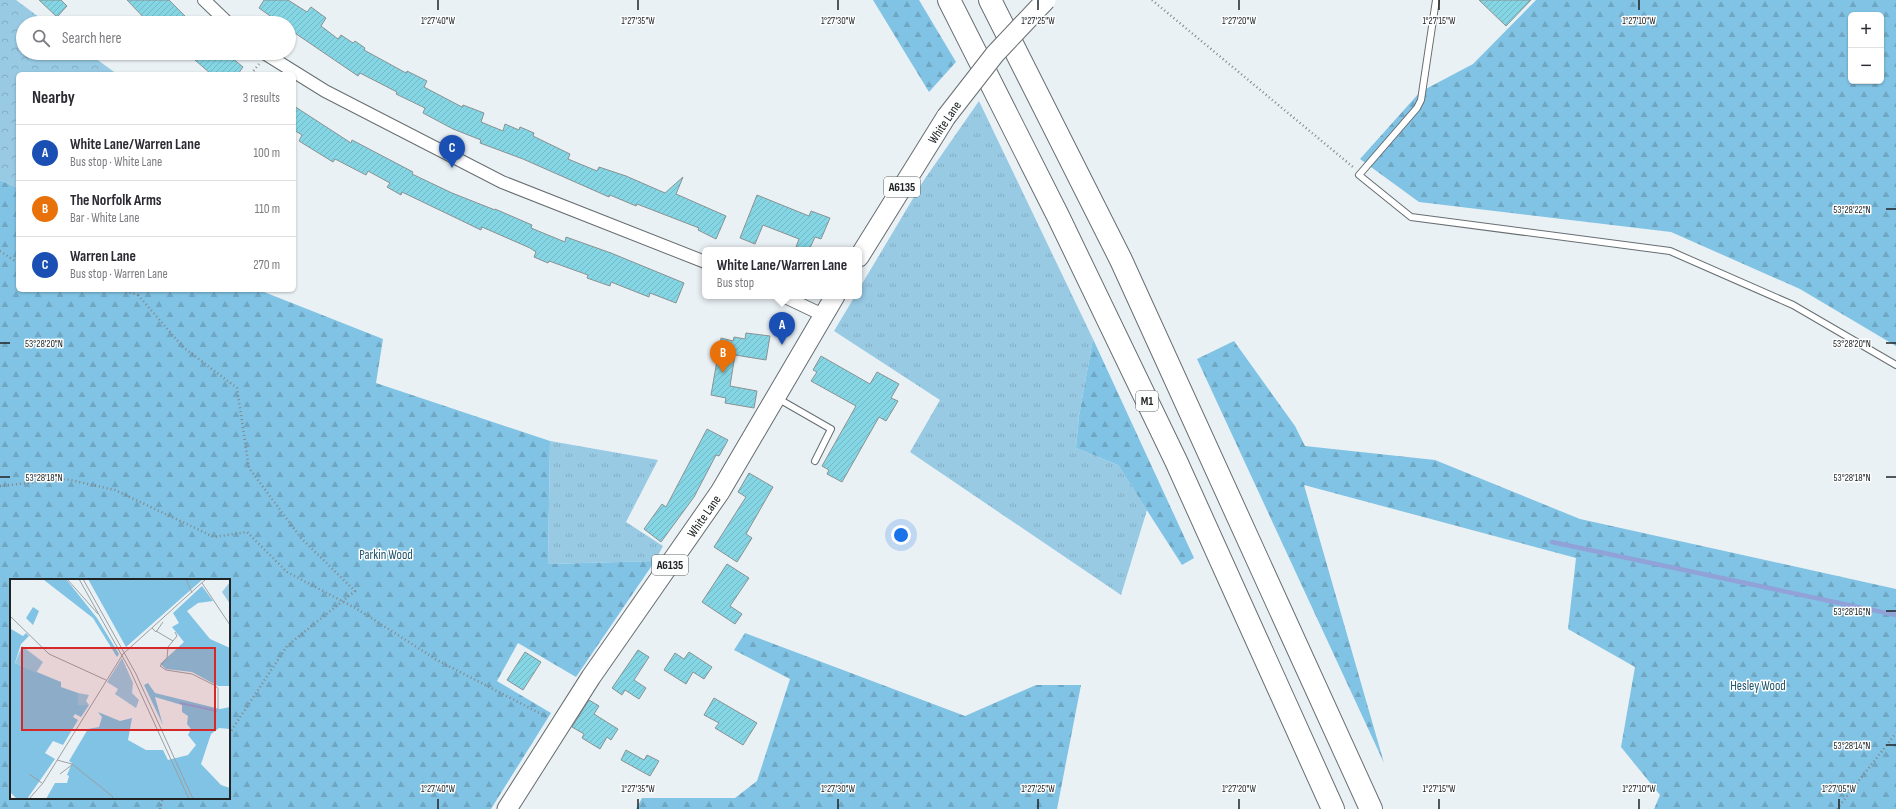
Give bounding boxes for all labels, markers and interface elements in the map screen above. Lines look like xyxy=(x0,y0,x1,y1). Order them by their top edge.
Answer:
map controls xyxy=(1848,12,1884,84)
button: + xyxy=(1848,12,1884,48)
text: 1°27'40"W xyxy=(421,15,456,27)
text: 1°27'35"W xyxy=(621,15,655,27)
text: 1°27'30"W xyxy=(821,15,856,27)
text: 1°27'25"W xyxy=(1021,15,1055,27)
text: 1°27'20"W xyxy=(1222,15,1256,27)
text: 1°27'15"W xyxy=(1423,15,1456,27)
text: 1°27'10"W xyxy=(1622,15,1656,27)
search box xyxy=(16,16,296,60)
icon: search xyxy=(30,27,52,49)
text: Search here xyxy=(62,29,122,48)
button: − xyxy=(1848,48,1884,84)
text: Nearby xyxy=(32,88,75,108)
text: 3 results xyxy=(243,90,280,106)
street label: White Lane xyxy=(925,98,965,147)
text: White Lane/Warren Lane xyxy=(70,135,200,154)
pin: C xyxy=(439,135,465,168)
text: A xyxy=(42,145,48,161)
text: 100 m xyxy=(253,145,280,161)
text: Bus stop · White Lane xyxy=(70,154,162,170)
road number: A6135 xyxy=(884,177,920,197)
text: The Norfolk Arms xyxy=(70,191,162,210)
text: B xyxy=(42,201,48,217)
text: 110 m xyxy=(255,201,280,217)
text: 53°28'22"N xyxy=(1833,204,1871,216)
text: Bar · White Lane xyxy=(70,210,140,226)
text: Warren Lane xyxy=(70,247,136,266)
popup xyxy=(702,247,862,299)
text: White Lane/Warren Lane xyxy=(717,256,847,275)
text: C xyxy=(42,257,48,273)
text: 270 m xyxy=(253,257,280,273)
text: Bus stop · Warren Lane xyxy=(70,266,168,282)
text: Bus stop xyxy=(717,275,754,291)
pin: A xyxy=(769,312,795,345)
text: 53°28'20"N xyxy=(25,338,63,350)
text: 53°28'20"N xyxy=(1833,338,1871,350)
pin: B xyxy=(710,340,736,373)
road number: M1 xyxy=(1136,391,1158,411)
text: 53°28'18"N xyxy=(25,472,63,484)
text: 53°28'18"N xyxy=(1833,472,1871,484)
street label: White Lane xyxy=(684,492,725,541)
your location xyxy=(891,525,911,545)
park label: Parkin Wood xyxy=(359,547,413,563)
road number: A6135 xyxy=(652,555,688,575)
inset map xyxy=(10,579,230,799)
text: 53°28'16"N xyxy=(1833,606,1871,618)
park label: Hesley Wood xyxy=(1730,678,1786,694)
text: 53°28'14"N xyxy=(1834,740,1870,752)
text: 1°27'40"W xyxy=(421,783,456,795)
text: 1°27'35"W xyxy=(621,783,655,795)
text: 1°27'30"W xyxy=(821,783,856,795)
text: 1°27'25"W xyxy=(1021,783,1055,795)
text: 1°27'20"W xyxy=(1222,783,1256,795)
text: 1°27'15"W xyxy=(1423,783,1456,795)
text: 1°27'10"W xyxy=(1622,783,1656,795)
text: 1°27'05"W xyxy=(1822,783,1856,795)

